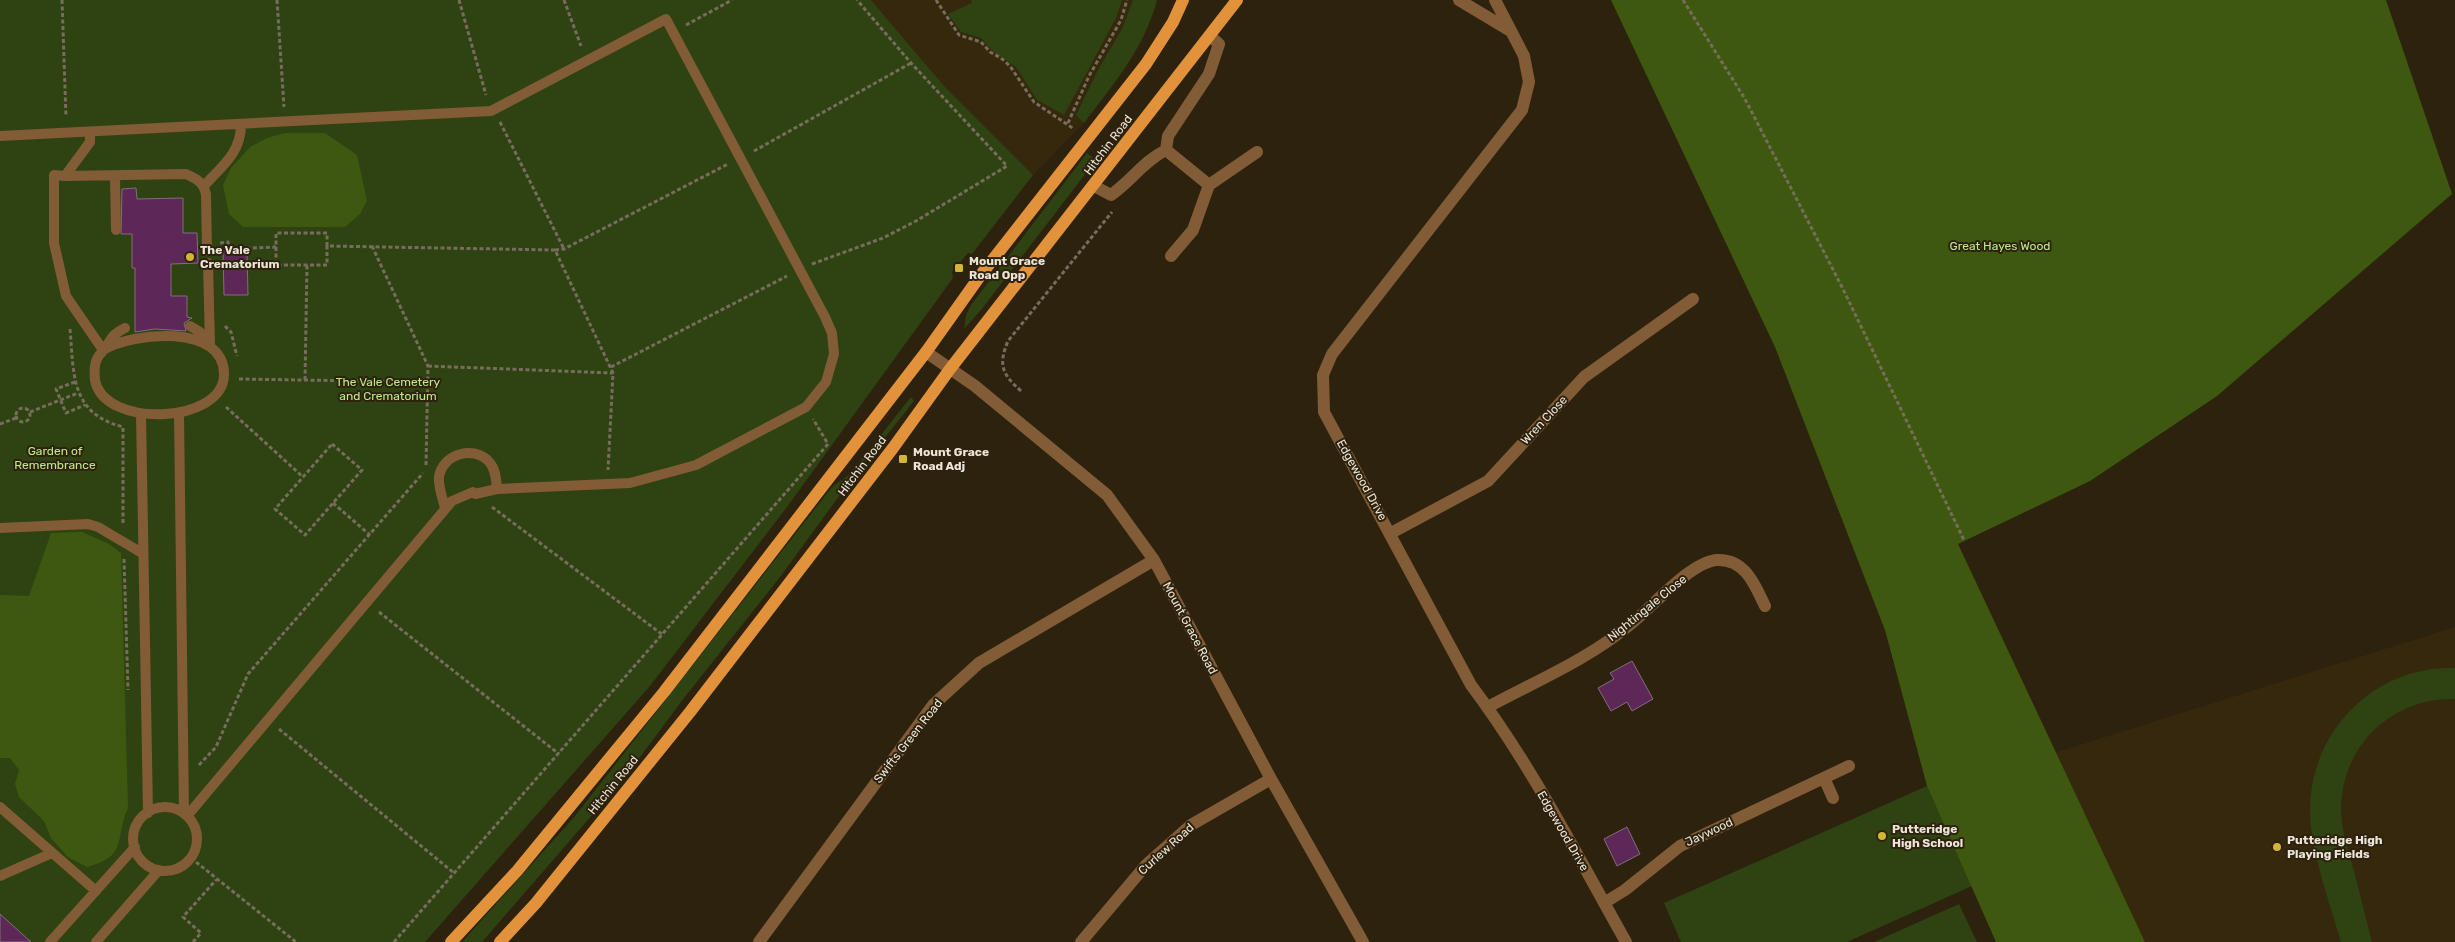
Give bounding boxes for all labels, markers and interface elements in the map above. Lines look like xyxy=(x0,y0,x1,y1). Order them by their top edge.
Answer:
street label: Hitchin Road xyxy=(1081,112,1135,178)
park label: Great Hayes Wood xyxy=(1950,239,2050,253)
place label: The Vale Crematorium xyxy=(200,243,279,271)
marker: The Vale Crematorium xyxy=(184,251,196,263)
place label: Mount Grace Road Opp xyxy=(969,254,1045,282)
marker: Mount Grace Road Opp xyxy=(953,262,965,274)
park label: The Vale Cemetery and Crematorium xyxy=(336,375,441,403)
street label: Wren Close xyxy=(1518,393,1570,447)
street label: Hitchin Road xyxy=(835,433,889,499)
street label: Edgewood Drive xyxy=(1334,437,1390,523)
park label: Garden of Remembrance xyxy=(14,444,96,472)
place label: Mount Grace Road Adj xyxy=(913,445,989,473)
marker: Mount Grace Road Adj xyxy=(897,453,909,465)
street label: Nightingale Close xyxy=(1605,572,1690,644)
street label: Mount Grace Road xyxy=(1160,579,1220,677)
street label: Swifts Green Road xyxy=(871,696,945,786)
street label: Hitchin Road xyxy=(585,753,641,817)
street label: Edgewood Drive xyxy=(1534,788,1592,874)
street label: Jaywood xyxy=(1683,815,1735,849)
street label: Curlew Road xyxy=(1135,820,1197,878)
place label: Putteridge High School xyxy=(1892,822,1963,850)
marker: Putteridge High School xyxy=(1876,830,1888,842)
place label: Putteridge High Playing Fields xyxy=(2287,833,2383,861)
marker: Putteridge High Playing Fields xyxy=(2271,841,2283,853)

